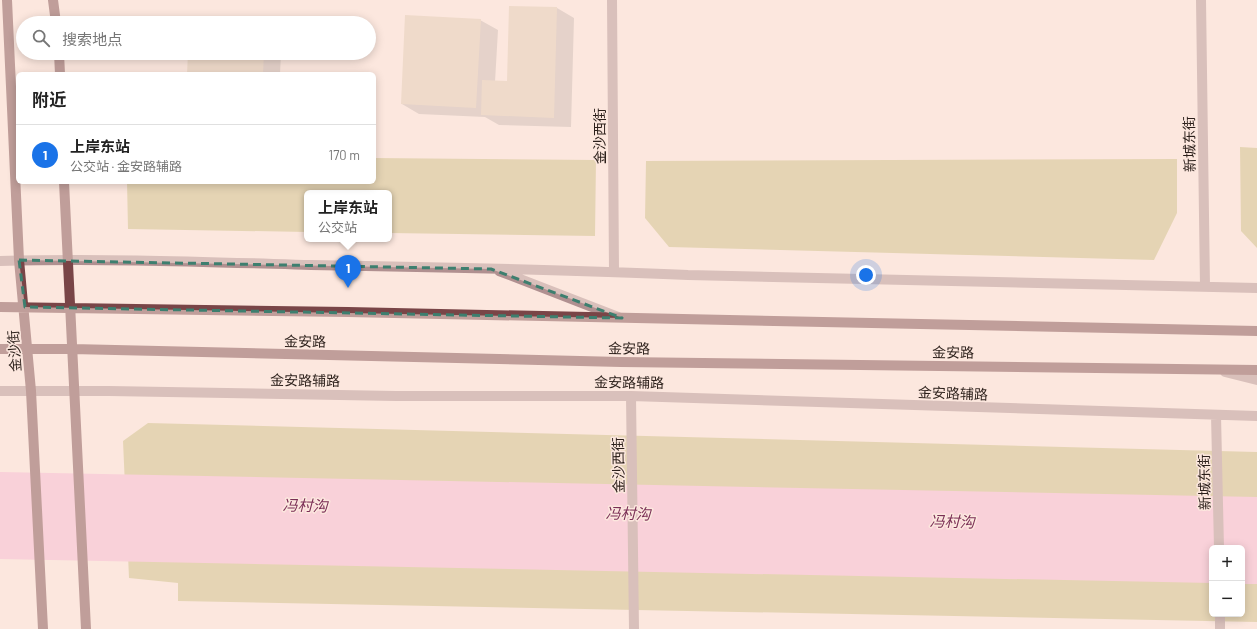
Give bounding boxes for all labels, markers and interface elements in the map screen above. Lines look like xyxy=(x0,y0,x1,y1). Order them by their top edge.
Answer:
search box xyxy=(16,16,376,60)
icon: search xyxy=(30,27,52,49)
text: 搜索地点 xyxy=(62,30,122,48)
text: 附近 xyxy=(32,89,66,109)
street label: 金沙西街 xyxy=(591,108,608,164)
street label: 新城东街 xyxy=(1180,116,1198,172)
text: 上岸东站 xyxy=(70,137,130,155)
text: 1 xyxy=(43,147,47,163)
text: 170 m xyxy=(329,147,360,163)
text: 公交站 · 金安路辅路 xyxy=(70,158,182,174)
popup xyxy=(304,190,392,242)
text: 上岸东站 xyxy=(318,198,378,216)
text: 公交站 xyxy=(318,219,357,235)
pin: 1 xyxy=(335,255,361,288)
your location xyxy=(856,265,876,285)
street label: 金沙街 xyxy=(4,329,24,373)
street label: 金安路 xyxy=(284,332,326,350)
street label: 金安路 xyxy=(608,339,650,357)
street label: 金安路 xyxy=(932,343,974,361)
street label: 金安路辅路 xyxy=(270,371,340,389)
street label: 金安路辅路 xyxy=(594,373,664,391)
street label: 金安路辅路 xyxy=(918,383,988,403)
street label: 金沙西街 xyxy=(609,437,627,493)
street label: 新城东街 xyxy=(1195,454,1213,510)
water label: 冯村沟 xyxy=(282,496,330,514)
water label: 冯村沟 xyxy=(605,504,653,522)
water label: 冯村沟 xyxy=(929,512,977,530)
map controls xyxy=(1209,545,1245,617)
button: + xyxy=(1209,545,1245,581)
button: − xyxy=(1209,581,1245,617)

